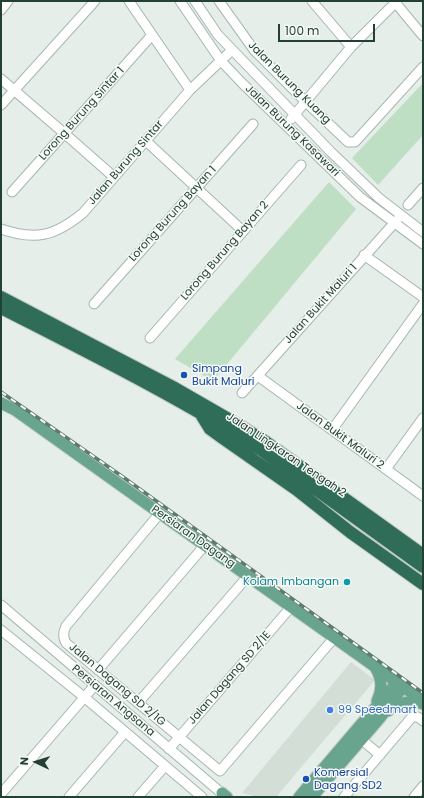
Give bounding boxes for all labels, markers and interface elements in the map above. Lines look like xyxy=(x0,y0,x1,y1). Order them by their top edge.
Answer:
scale bar xyxy=(280,16,377,42)
text: 100 m xyxy=(285,22,319,39)
street label: Jalan Burung Kuang xyxy=(245,39,333,127)
street label: Lorong Burung Sintar 1 xyxy=(37,65,127,163)
street label: Jalan Burung Kasawari xyxy=(242,82,342,180)
street label: Jalan Burung Sintar xyxy=(86,118,166,208)
street label: Lorong Burung Bayan 1 xyxy=(127,164,219,264)
street label: Lorong Burung Bayan 2 xyxy=(178,199,272,303)
street label: Jalan Bukit Maluri 1 xyxy=(282,262,360,346)
place label: Simpang Bukit Maluri xyxy=(192,362,255,388)
marker: Simpang Bukit Maluri xyxy=(179,370,189,380)
street label: Jalan Bukit Maluri 2 xyxy=(294,400,386,472)
street label: Jalan Lingkaran Tengah 2 xyxy=(224,410,348,500)
street label: Persiaran Dagang xyxy=(149,503,237,571)
place label: Kolam Imbangan xyxy=(243,575,339,589)
marker: Kolam Imbangan xyxy=(342,577,352,587)
street label: Jalan Dagang SD 2/1E xyxy=(186,629,274,727)
street label: Jalan Dagang SD 2/1G xyxy=(66,641,168,729)
street label: Persiaran Angsana xyxy=(69,662,157,740)
place label: 99 Speedmart xyxy=(338,703,417,717)
marker: 99 Speedmart xyxy=(325,705,335,715)
north arrow xyxy=(16,742,56,782)
text: N xyxy=(16,756,32,766)
place label: Komersial Dagang SD2 xyxy=(314,766,382,792)
marker: Komersial Dagang SD2 xyxy=(301,774,311,784)

